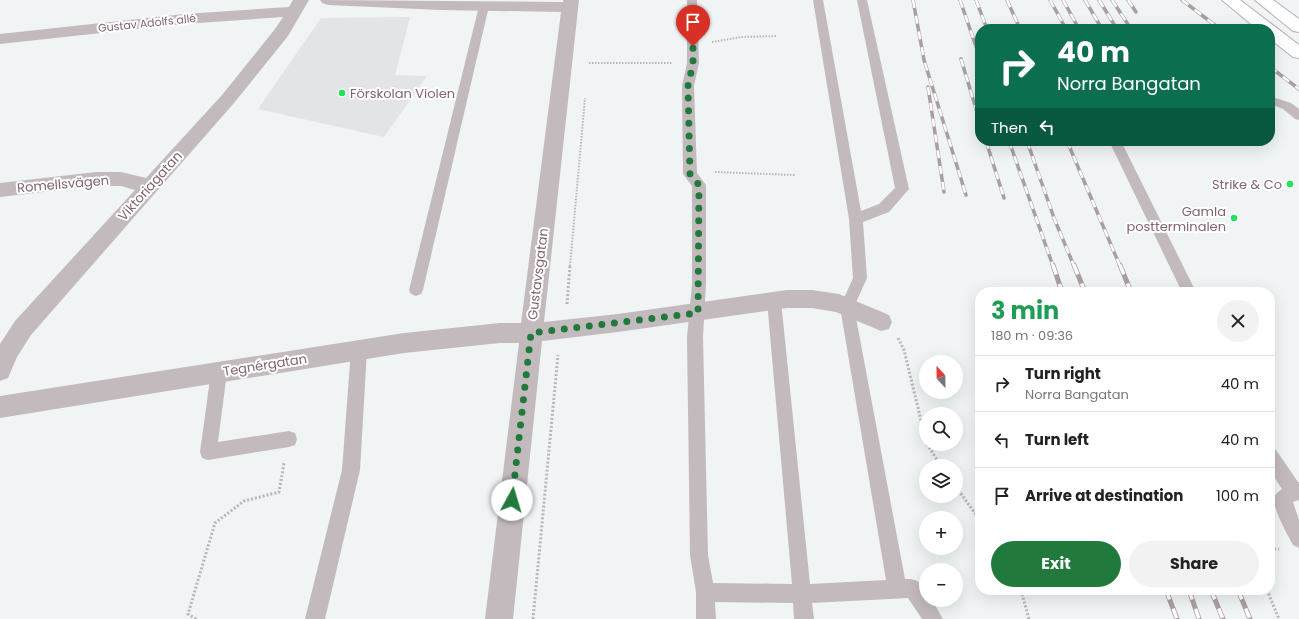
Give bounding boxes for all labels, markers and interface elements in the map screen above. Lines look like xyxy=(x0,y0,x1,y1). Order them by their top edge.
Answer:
pin xyxy=(676,5,710,46)
street label: Gustav Adolfs allé xyxy=(97,10,197,36)
icon: arrive xyxy=(682,11,704,33)
text: 40 m xyxy=(1057,33,1130,72)
icon: right xyxy=(991,40,1043,92)
text: Norra Bangatan xyxy=(1057,71,1201,96)
place label: Förskolan Violen xyxy=(350,84,455,103)
marker: Förskolan Violen xyxy=(337,88,347,98)
icon: left xyxy=(1036,116,1058,138)
text: Then xyxy=(991,117,1028,138)
street label: Viktoriagatan xyxy=(114,147,186,225)
street label: Romellsvägen xyxy=(16,171,110,197)
place label: Strike & Co xyxy=(1212,175,1282,194)
marker: Strike & Co xyxy=(1285,179,1295,189)
place label: Gamla postterminalen xyxy=(1126,202,1226,236)
marker: Gamla postterminalen xyxy=(1229,213,1239,223)
street label: Gustavsgatan xyxy=(523,227,553,321)
text: 3 min xyxy=(991,294,1059,327)
button: close xyxy=(1217,300,1259,342)
text: 180 m · 09:36 xyxy=(991,326,1073,345)
street label: Tegnérgatan xyxy=(222,349,308,381)
north arrow xyxy=(919,355,963,399)
map controls xyxy=(919,355,963,607)
text: Turn right xyxy=(1025,363,1101,384)
icon: right xyxy=(991,373,1013,395)
text: 40 m xyxy=(1221,373,1259,394)
text: Norra Bangatan xyxy=(1025,385,1129,404)
button: search xyxy=(919,407,963,451)
icon: left xyxy=(991,429,1013,451)
text: Turn left xyxy=(1025,429,1089,450)
text: 40 m xyxy=(1221,429,1259,450)
button: layers xyxy=(919,459,963,503)
position arrow xyxy=(491,479,533,521)
icon: arrive xyxy=(991,485,1013,507)
text: Arrive at destination xyxy=(1025,485,1183,506)
text: 100 m xyxy=(1216,485,1259,506)
button: + xyxy=(919,511,963,555)
button: Exit xyxy=(991,541,1121,587)
button: Share xyxy=(1129,541,1259,587)
button: − xyxy=(919,563,963,607)

